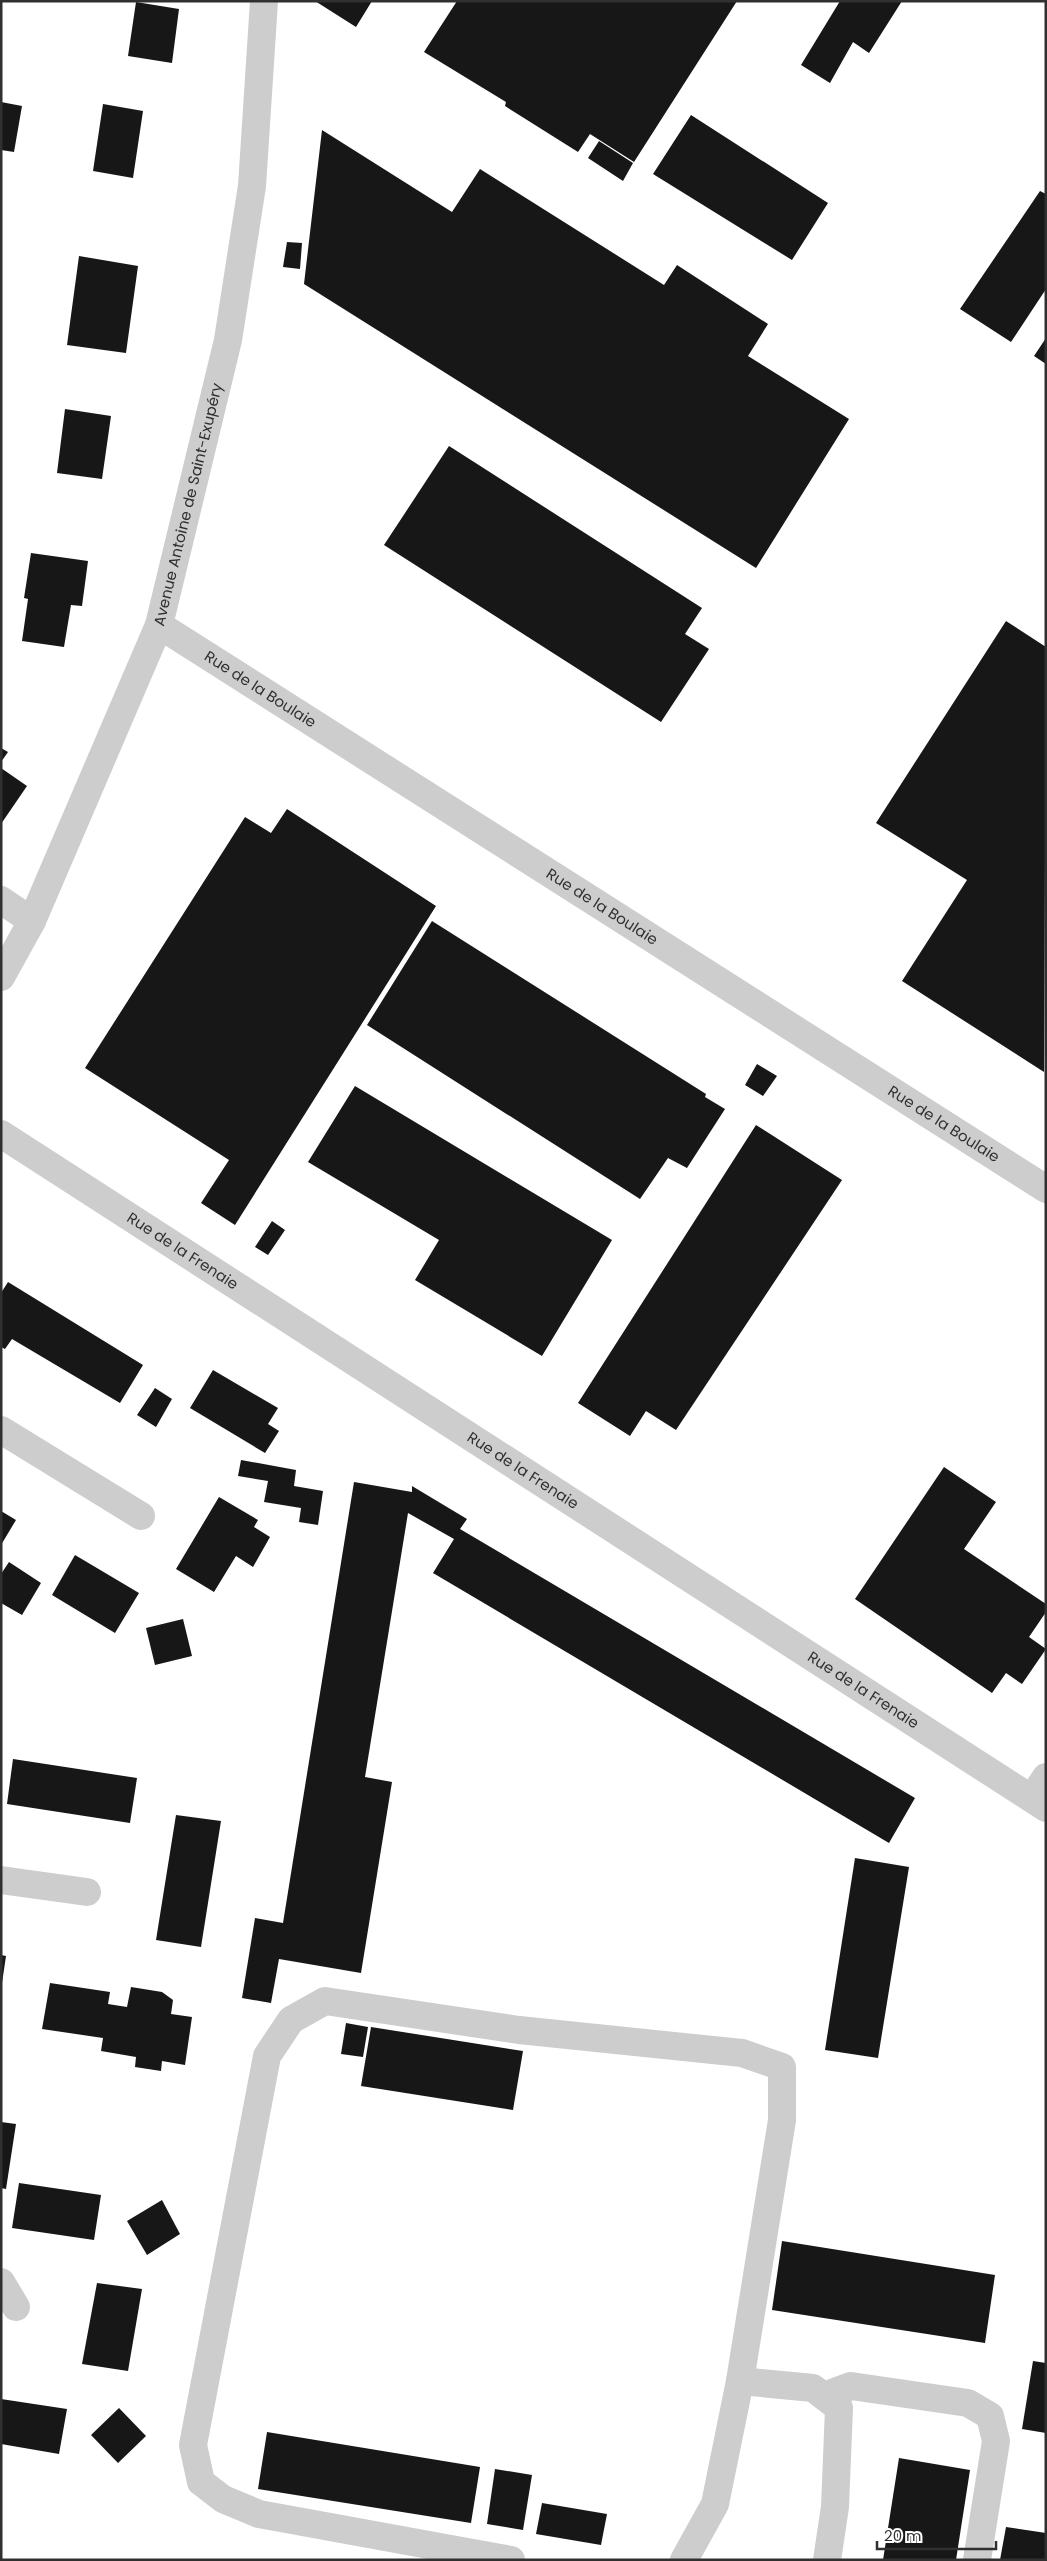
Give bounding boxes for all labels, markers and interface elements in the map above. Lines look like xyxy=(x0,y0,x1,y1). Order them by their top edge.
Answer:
street label: Avenue Antoine de Saint-Exupéry xyxy=(148,380,227,628)
street label: Rue de la Boulaie xyxy=(201,646,320,732)
street label: Rue de la Boulaie xyxy=(542,863,662,950)
street label: Rue de la Boulaie xyxy=(884,1080,1004,1167)
street label: Rue de la Frenaie xyxy=(123,1207,243,1294)
street label: Rue de la Frenaie xyxy=(463,1426,583,1514)
street label: Rue de la Frenaie xyxy=(804,1646,923,1733)
scale bar xyxy=(877,2518,996,2550)
text: 20 m xyxy=(884,2525,922,2546)

